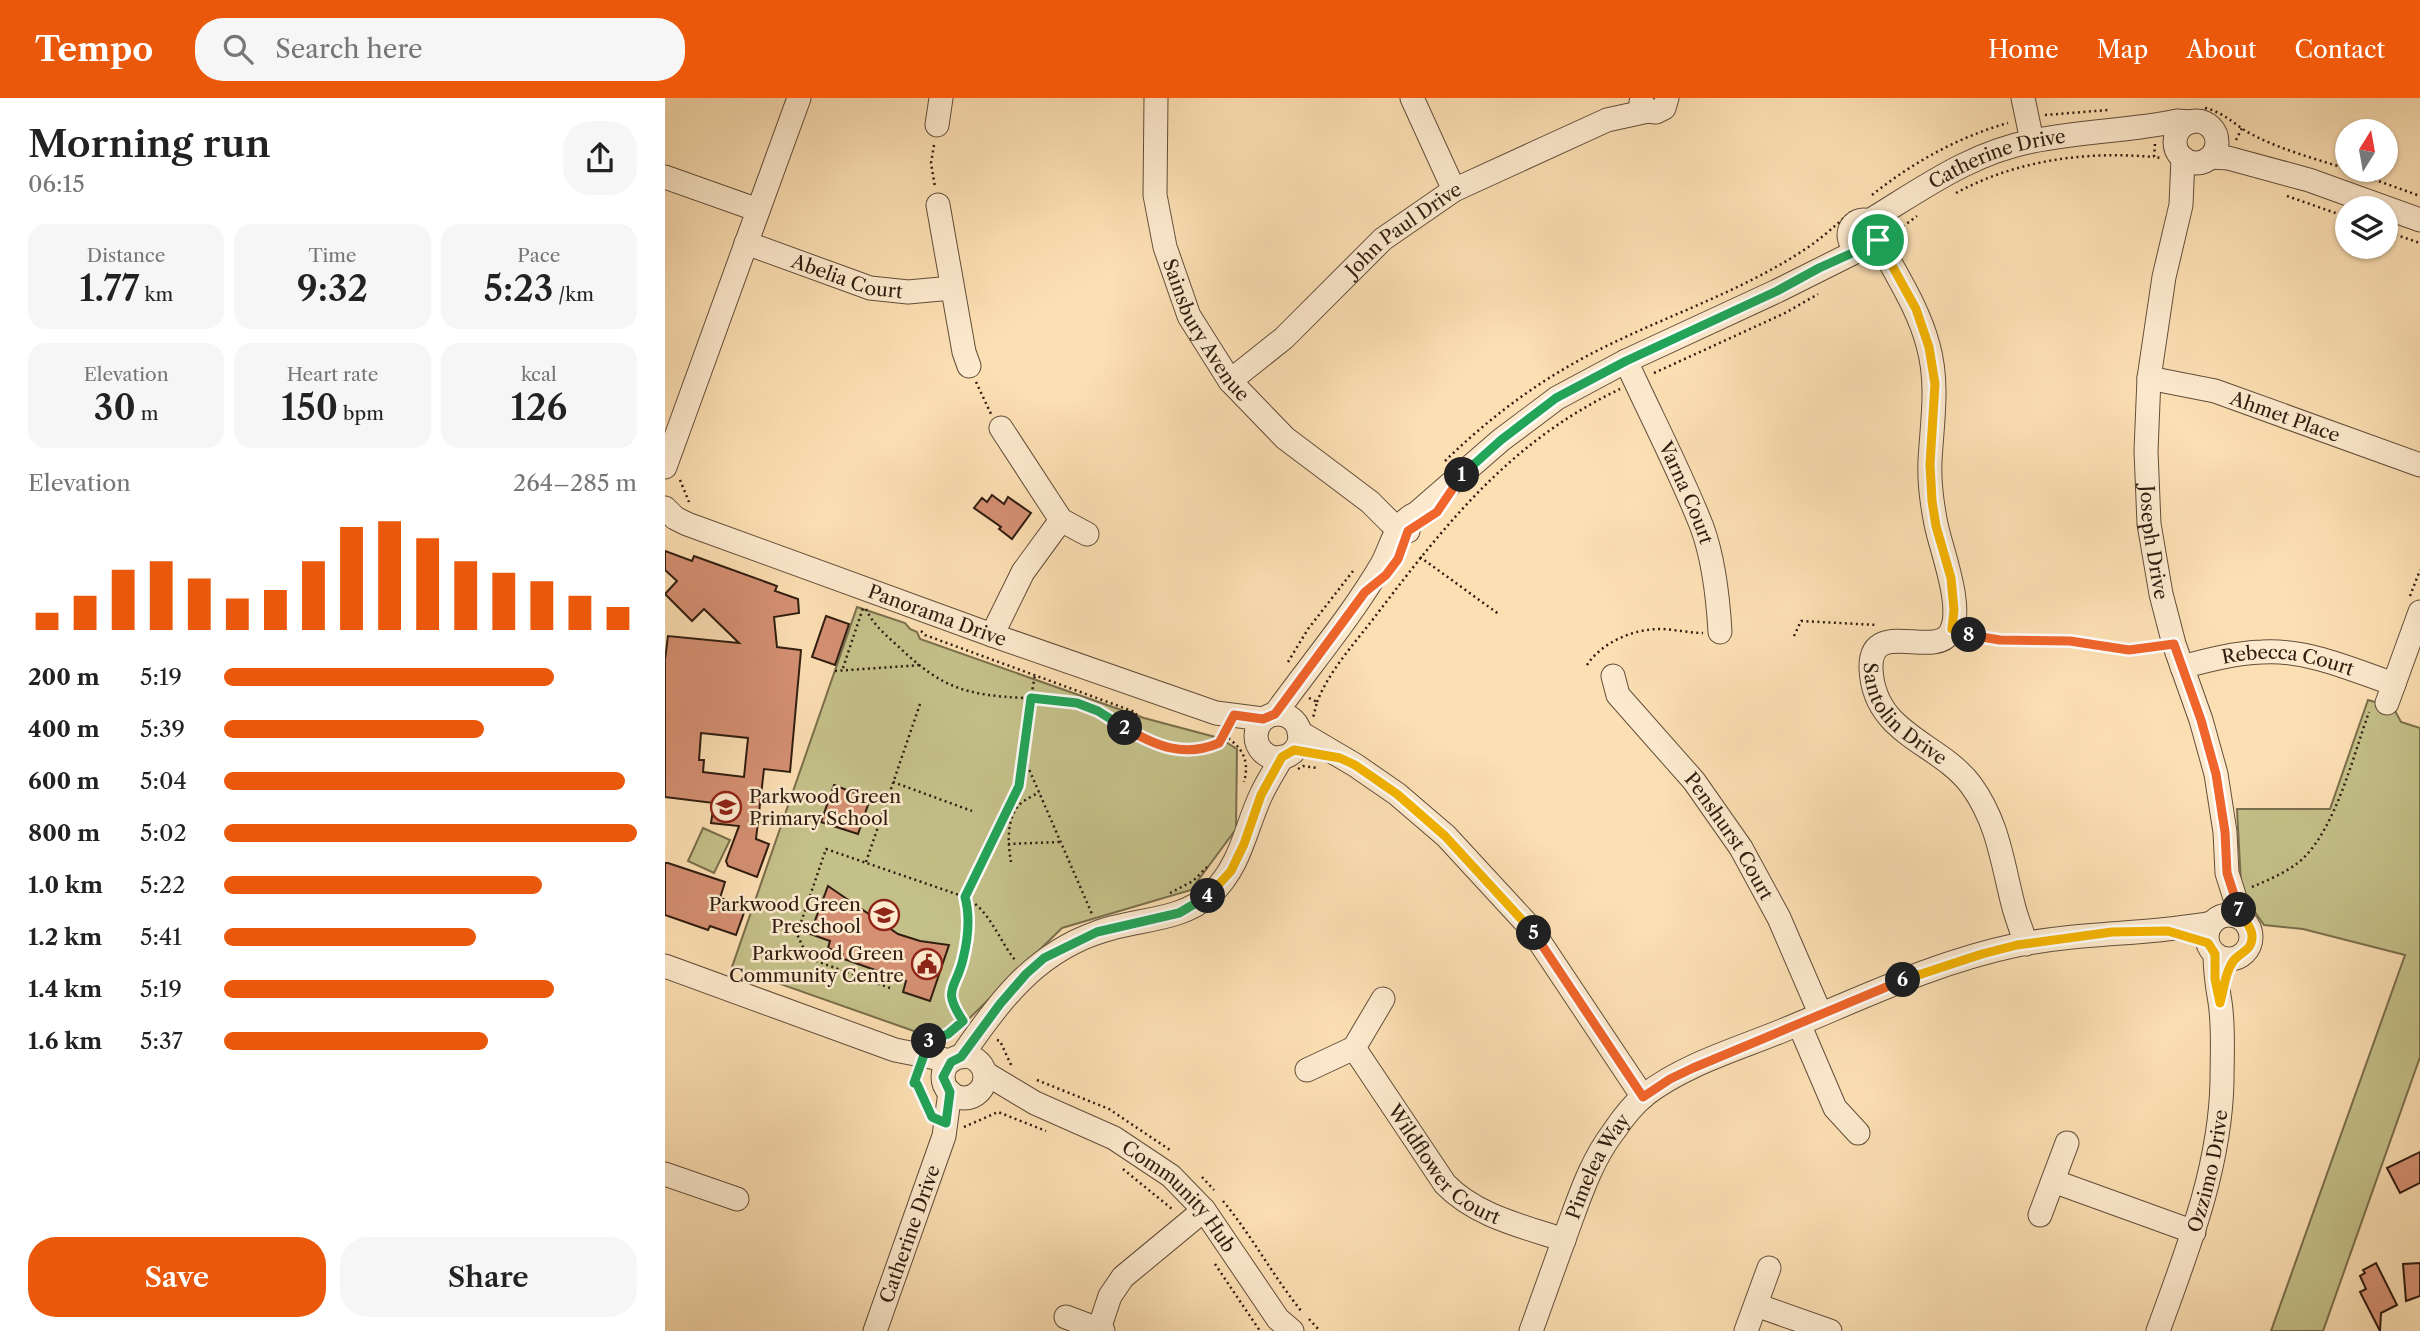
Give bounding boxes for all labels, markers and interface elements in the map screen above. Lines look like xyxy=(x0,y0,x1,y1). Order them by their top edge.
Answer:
search box xyxy=(195,18,685,81)
text: Tempo xyxy=(35,29,153,70)
icon: search xyxy=(219,30,257,68)
text: Search here xyxy=(275,33,423,65)
text: Home xyxy=(1988,35,2059,64)
text: Map xyxy=(2097,35,2148,64)
text: About xyxy=(2186,35,2257,64)
text: Contact xyxy=(2295,35,2385,64)
north arrow xyxy=(2335,119,2397,182)
map controls xyxy=(2335,119,2398,259)
text: Morning run xyxy=(28,120,271,167)
button: share xyxy=(563,121,637,195)
street label: Catherine Drive xyxy=(1924,124,2067,193)
text: 06:15 xyxy=(28,170,85,198)
street label: John Paul Drive xyxy=(1338,177,1465,284)
button: layers xyxy=(2335,196,2398,259)
pin xyxy=(1848,210,1908,270)
icon: arrive xyxy=(1859,221,1897,259)
text: Distance xyxy=(87,244,165,267)
text: Time xyxy=(308,244,357,267)
text: Pace xyxy=(517,244,560,267)
street label: Abelia Court xyxy=(788,249,904,303)
street label: Sainsbury Avenue xyxy=(1158,255,1254,406)
text: 1.77 xyxy=(79,267,139,310)
text: 9:32 xyxy=(297,267,368,310)
text: 5:23 xyxy=(484,267,553,310)
text: km xyxy=(139,283,173,306)
text: /km xyxy=(553,283,594,306)
text: Elevation xyxy=(84,363,169,386)
text: Heart rate xyxy=(287,363,378,386)
text: kcal xyxy=(521,363,557,386)
text: 30 xyxy=(94,386,136,429)
text: 150 xyxy=(281,386,338,429)
text: 126 xyxy=(510,386,567,429)
street label: Ahmet Place xyxy=(2226,386,2343,447)
text: m xyxy=(136,402,158,425)
text: bpm xyxy=(338,402,384,425)
street label: Varna Court xyxy=(1654,437,1718,547)
pin: 1 xyxy=(1445,458,1479,492)
text: 1 xyxy=(1457,463,1466,486)
text: Elevation xyxy=(28,469,131,497)
text: 264–285 m xyxy=(513,469,637,497)
street label: Joseph Drive xyxy=(2136,482,2173,601)
street label: Panorama Drive xyxy=(865,579,1010,651)
pin: 8 xyxy=(1951,618,1987,652)
text: 8 xyxy=(1963,623,1974,646)
street label: Rebecca Court xyxy=(2220,640,2357,680)
street label: Santolin Drive xyxy=(1859,662,1952,769)
text: 200 m xyxy=(28,663,100,691)
text: 5:19 xyxy=(140,663,182,691)
pin: 2 xyxy=(1107,710,1142,746)
text: 400 m xyxy=(28,715,100,743)
text: 5:39 xyxy=(140,715,185,743)
text: 2 xyxy=(1119,716,1130,739)
text: 600 m xyxy=(28,767,100,795)
text: 5:04 xyxy=(140,767,187,795)
street label: Penshurst Court xyxy=(1680,767,1779,904)
place label: Parkwood Green Primary School xyxy=(749,785,901,830)
school or university icon: Parkwood Green Primary School xyxy=(709,790,743,824)
text: 800 m xyxy=(28,819,100,847)
text: 5:02 xyxy=(140,819,187,847)
text: 1.0 km xyxy=(28,871,103,899)
text: 5:22 xyxy=(140,871,185,899)
pin: 4 xyxy=(1191,878,1225,914)
text: 4 xyxy=(1202,884,1213,907)
pin: 7 xyxy=(2221,892,2257,928)
place label: Parkwood Green Preschool xyxy=(709,893,861,938)
school or university icon: Parkwood Green Preschool xyxy=(867,898,901,932)
text: 7 xyxy=(2234,898,2243,921)
pin: 5 xyxy=(1517,916,1551,950)
text: 5 xyxy=(1528,921,1539,944)
text: 1.2 km xyxy=(28,923,102,951)
text: 5:41 xyxy=(140,923,182,951)
place label: Parkwood Green Community Centre xyxy=(729,942,904,987)
public building icon: Parkwood Green Community Centre xyxy=(910,947,944,981)
pin: 6 xyxy=(1885,962,1921,998)
text: 6 xyxy=(1897,968,1908,991)
text: 1.4 km xyxy=(28,975,102,1003)
text: 5:19 xyxy=(140,975,182,1003)
pin: 3 xyxy=(911,1024,947,1058)
text: 1.6 km xyxy=(28,1027,102,1055)
text: 5:37 xyxy=(140,1027,183,1055)
text: 3 xyxy=(923,1029,934,1052)
street label: Wildflower Court xyxy=(1383,1099,1504,1229)
street label: Pimelea Way xyxy=(1561,1108,1635,1222)
street label: Ozzimo Drive xyxy=(2182,1109,2232,1235)
street label: Community Hub xyxy=(1118,1135,1241,1257)
street label: Catherine Drive xyxy=(874,1162,944,1306)
button: Save xyxy=(28,1237,326,1317)
button: Share xyxy=(340,1237,637,1317)

